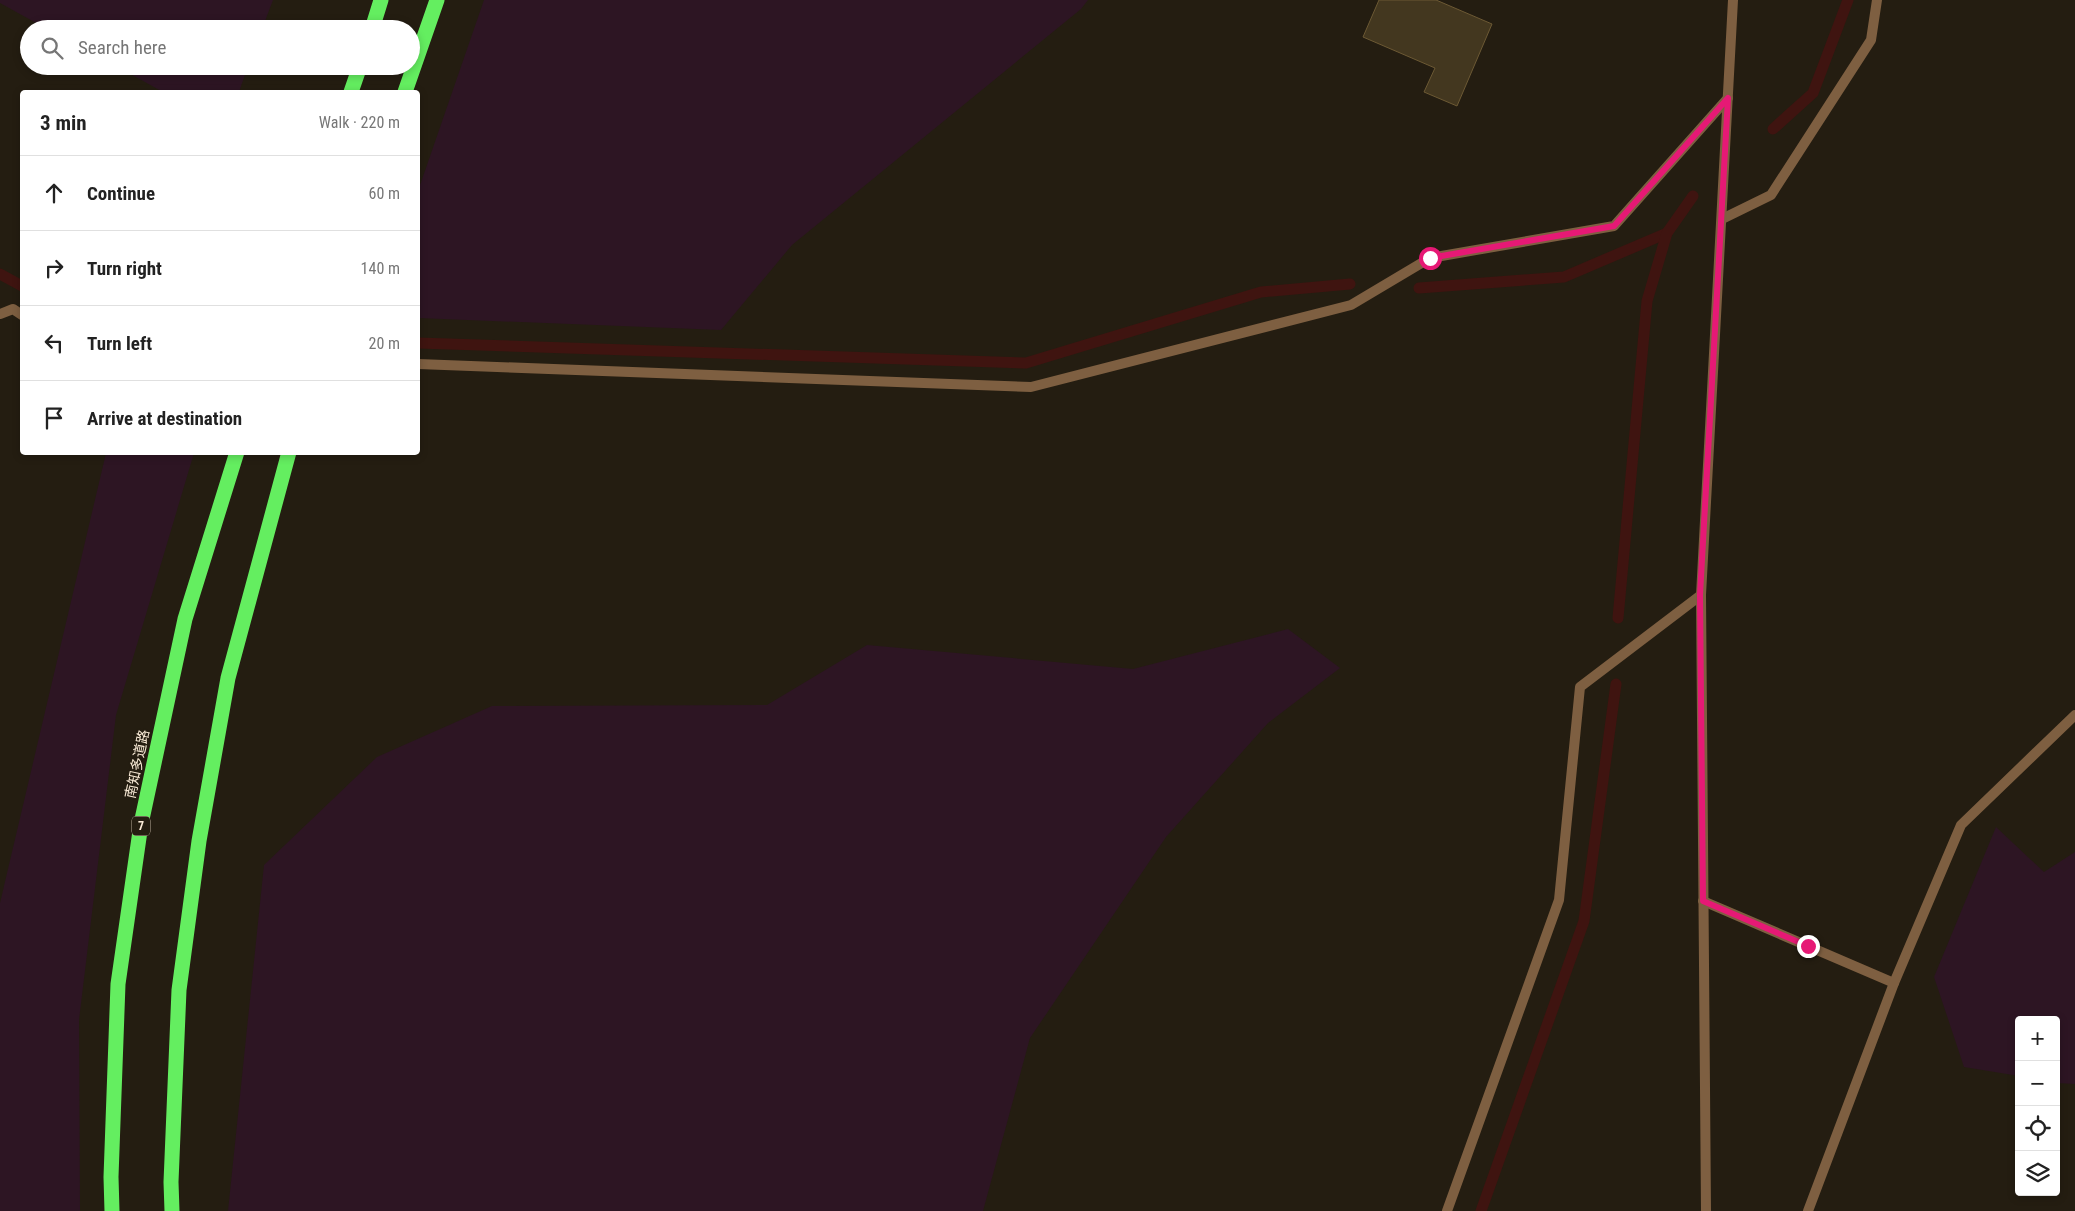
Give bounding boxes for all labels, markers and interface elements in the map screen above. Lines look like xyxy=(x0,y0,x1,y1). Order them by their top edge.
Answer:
search box xyxy=(20,20,420,75)
icon: search xyxy=(38,34,66,62)
text: Search here xyxy=(78,36,166,59)
text: 3 min xyxy=(40,111,87,135)
text: Walk · 220 m xyxy=(319,113,400,132)
icon: ahead xyxy=(40,179,68,207)
text: Continue xyxy=(87,182,155,205)
text: 60 m xyxy=(368,184,400,203)
route start xyxy=(1419,247,1442,270)
icon: right xyxy=(40,254,68,282)
text: Turn right xyxy=(87,257,162,280)
text: 140 m xyxy=(361,259,400,278)
icon: left xyxy=(40,329,68,357)
text: Turn left xyxy=(87,332,152,355)
text: 20 m xyxy=(368,334,400,353)
icon: arrive xyxy=(40,404,68,432)
text: Arrive at destination xyxy=(87,407,242,430)
street label: 南知多道路 xyxy=(122,728,152,800)
road number: 7 xyxy=(132,816,150,836)
route end xyxy=(1797,935,1820,958)
map controls xyxy=(2015,1016,2060,1196)
button: + xyxy=(2015,1016,2060,1061)
button: − xyxy=(2015,1061,2060,1106)
button: locate xyxy=(2015,1106,2060,1151)
button: layers xyxy=(2015,1151,2060,1196)

